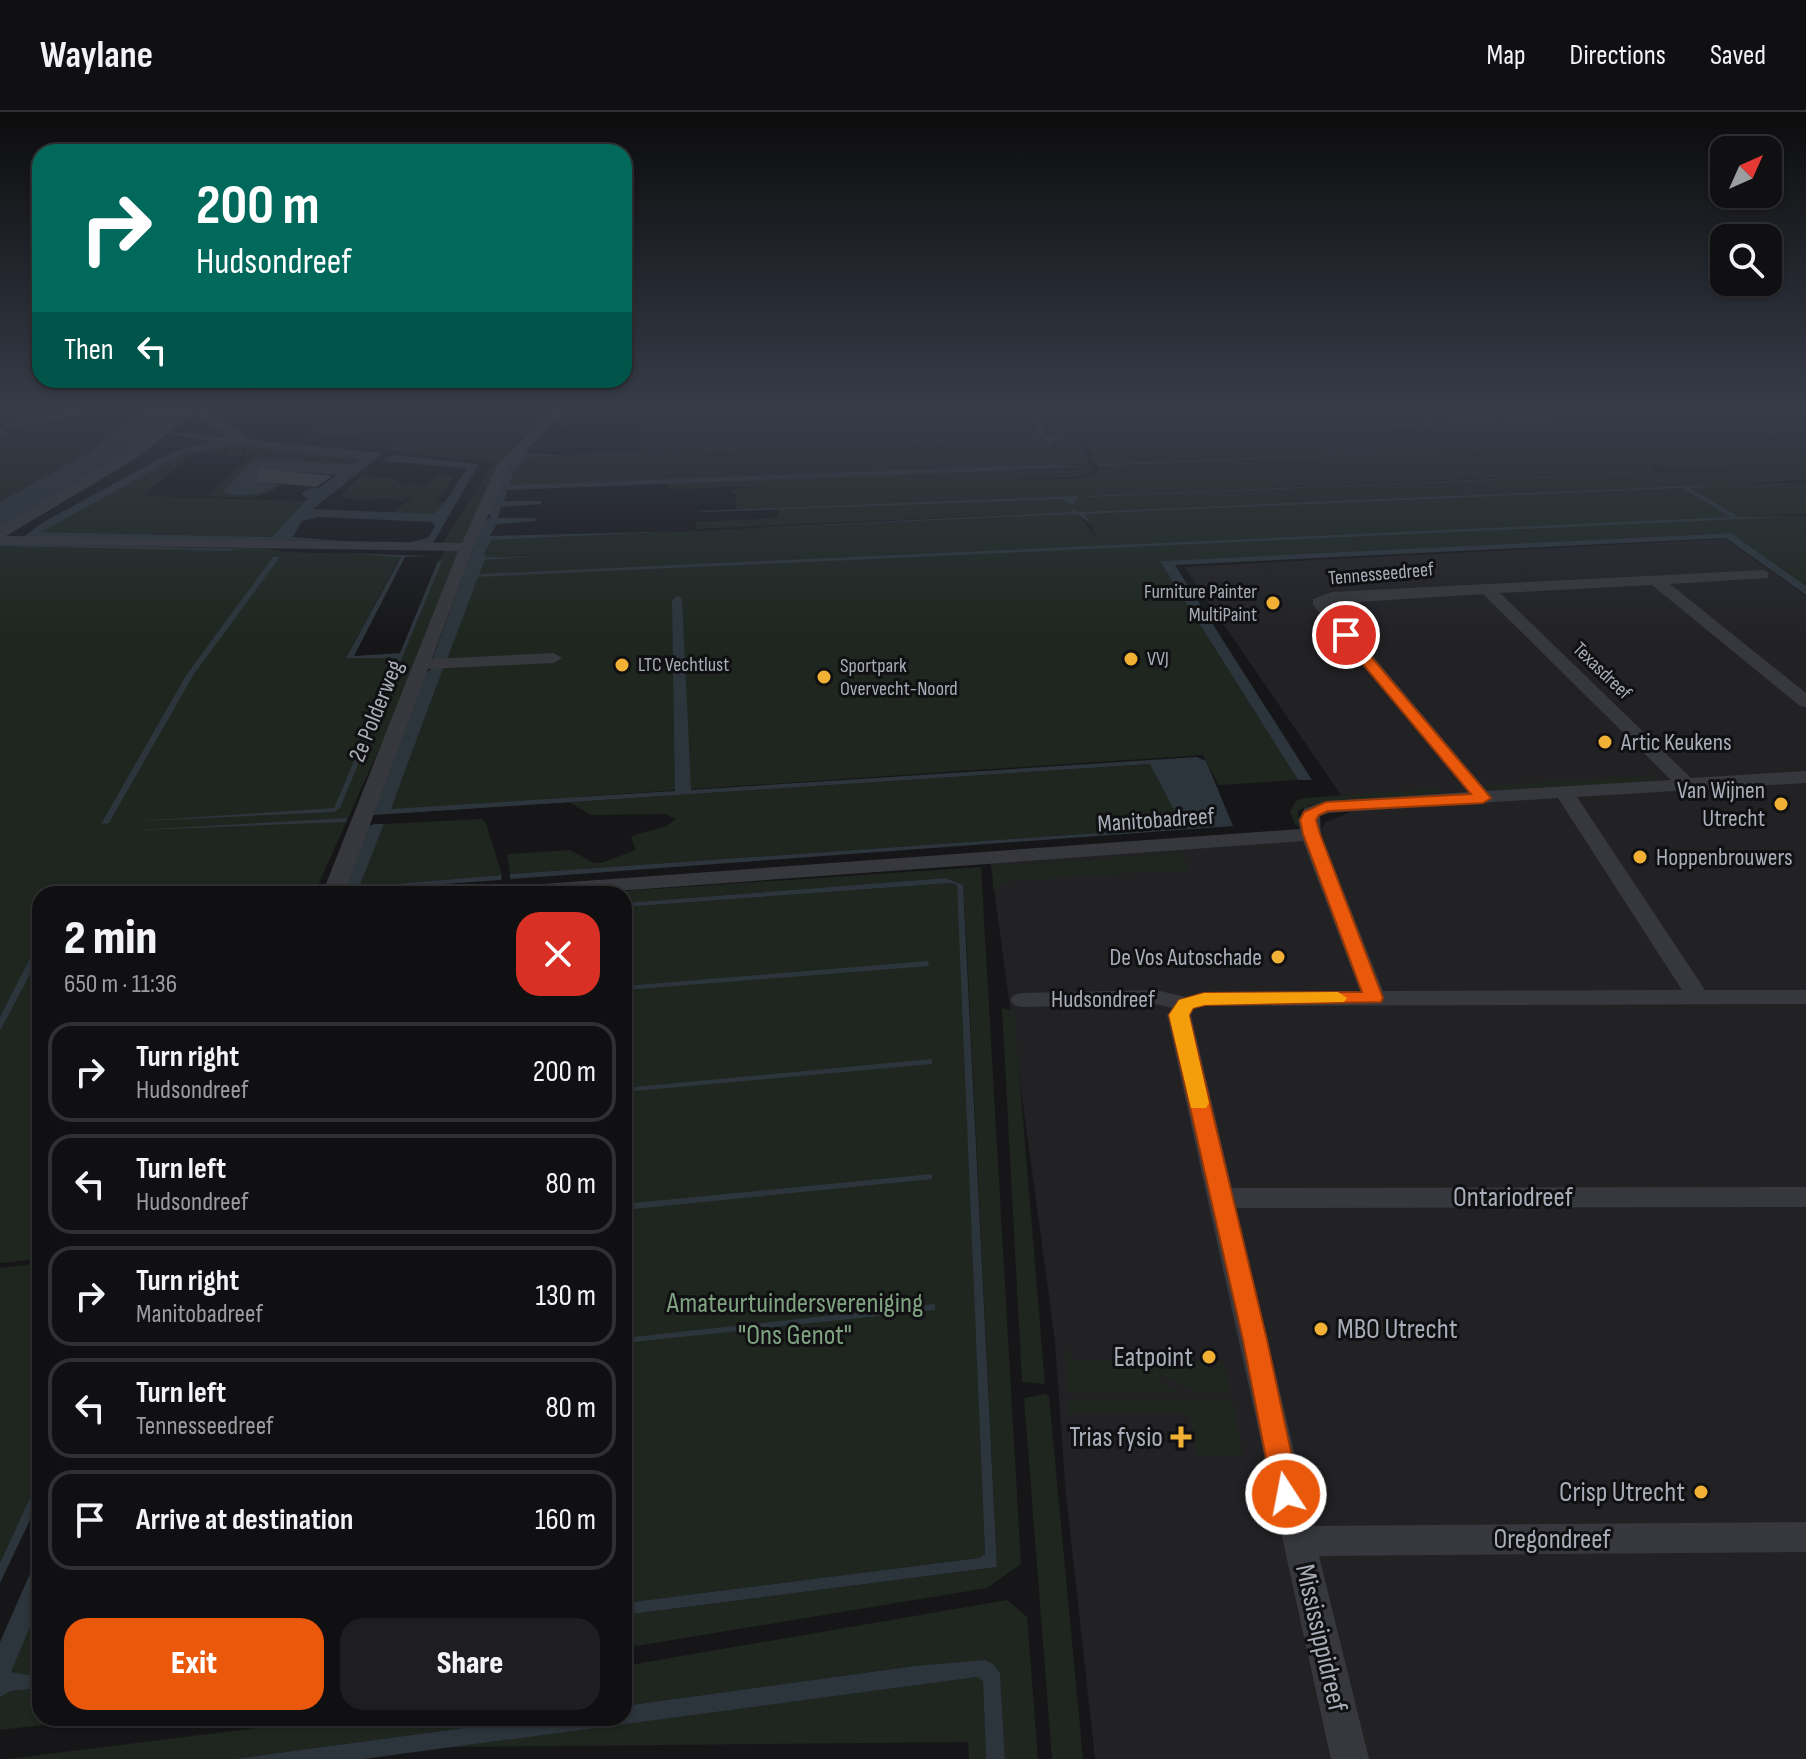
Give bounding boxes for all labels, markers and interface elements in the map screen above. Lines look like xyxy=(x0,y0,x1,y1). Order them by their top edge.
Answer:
text: Waylane xyxy=(40,33,153,78)
text: Map xyxy=(1487,39,1526,72)
text: Directions xyxy=(1570,39,1666,72)
text: Saved xyxy=(1710,39,1766,72)
north arrow xyxy=(1710,136,1782,208)
map controls xyxy=(1710,136,1782,296)
text: 200 m xyxy=(196,173,320,240)
icon: right xyxy=(64,176,168,280)
button: search xyxy=(1710,224,1782,296)
text: Hudsondreef xyxy=(196,241,352,284)
icon: left xyxy=(130,328,174,372)
text: Then xyxy=(64,332,114,368)
street label: Tennesseedreef xyxy=(1327,557,1435,591)
place label: Furniture Painter MultiPaint xyxy=(1144,580,1257,627)
marker: Furniture Painter MultiPaint xyxy=(1264,594,1282,612)
pin xyxy=(1312,601,1380,669)
icon: arrive xyxy=(1324,613,1368,657)
street label: Texasdreef xyxy=(1568,637,1637,705)
place label: VVJ xyxy=(1147,647,1169,671)
marker: VVJ xyxy=(1122,650,1140,668)
place label: LTC Vechtlust xyxy=(638,653,729,677)
place label: Sportpark Overvecht-Noord xyxy=(840,654,958,701)
street label: 2e Polderweg xyxy=(342,656,410,766)
marker: LTC Vechtlust xyxy=(613,656,631,674)
marker: Sportpark Overvecht-Noord xyxy=(815,668,833,686)
place label: Artic Keukens xyxy=(1620,728,1732,757)
marker: Artic Keukens xyxy=(1596,733,1614,751)
place label: Van Wijnen Utrecht xyxy=(1677,776,1765,833)
marker: Van Wijnen Utrecht xyxy=(1772,795,1790,813)
street label: Manitobadreef xyxy=(1097,801,1217,839)
place label: Hoppenbrouwers xyxy=(1656,843,1793,872)
marker: Hoppenbrouwers xyxy=(1631,848,1649,866)
text: 2 min xyxy=(64,910,157,967)
button: close xyxy=(516,912,600,996)
place label: De Vos Autoschade xyxy=(1110,943,1262,972)
marker: De Vos Autoschade xyxy=(1269,948,1287,966)
text: 650 m · 11:36 xyxy=(64,969,177,1000)
street label: Hudsondreef xyxy=(1051,985,1156,1014)
text: Turn right xyxy=(136,1039,239,1075)
icon: right xyxy=(68,1050,112,1094)
text: 200 m xyxy=(533,1054,596,1090)
text: Hudsondreef xyxy=(136,1075,248,1106)
text: Turn left xyxy=(136,1151,226,1187)
icon: left xyxy=(68,1162,112,1206)
text: 80 m xyxy=(545,1166,596,1202)
street label: Ontariodreef xyxy=(1453,1181,1574,1214)
text: Hudsondreef xyxy=(136,1187,248,1218)
text: Turn right xyxy=(136,1263,239,1299)
icon: right xyxy=(68,1274,112,1318)
text: 130 m xyxy=(536,1278,596,1314)
park label: Amateurtuindersvereniging "Ons Genot" xyxy=(666,1287,923,1352)
text: Manitobadreef xyxy=(136,1299,263,1330)
place label: MBO Utrecht xyxy=(1337,1313,1458,1346)
marker: MBO Utrecht xyxy=(1312,1320,1330,1338)
place label: Eatpoint xyxy=(1113,1341,1193,1374)
marker: Eatpoint xyxy=(1200,1348,1218,1366)
text: Turn left xyxy=(136,1375,226,1411)
icon: left xyxy=(68,1386,112,1430)
text: 80 m xyxy=(545,1390,596,1426)
text: Tennesseedreef xyxy=(136,1411,274,1442)
place label: Trias fysio xyxy=(1069,1421,1163,1454)
marker: Trias fysio xyxy=(1170,1426,1192,1448)
position arrow xyxy=(1244,1452,1328,1536)
place label: Crisp Utrecht xyxy=(1559,1476,1685,1509)
marker: Crisp Utrecht xyxy=(1692,1483,1710,1501)
icon: arrive xyxy=(68,1498,112,1542)
text: Arrive at destination xyxy=(136,1502,353,1538)
text: 160 m xyxy=(535,1502,596,1538)
street label: Oregondreef xyxy=(1493,1523,1611,1556)
street label: Mississippidreef xyxy=(1288,1561,1354,1716)
button: Exit xyxy=(64,1618,324,1710)
button: Share xyxy=(340,1618,600,1710)

